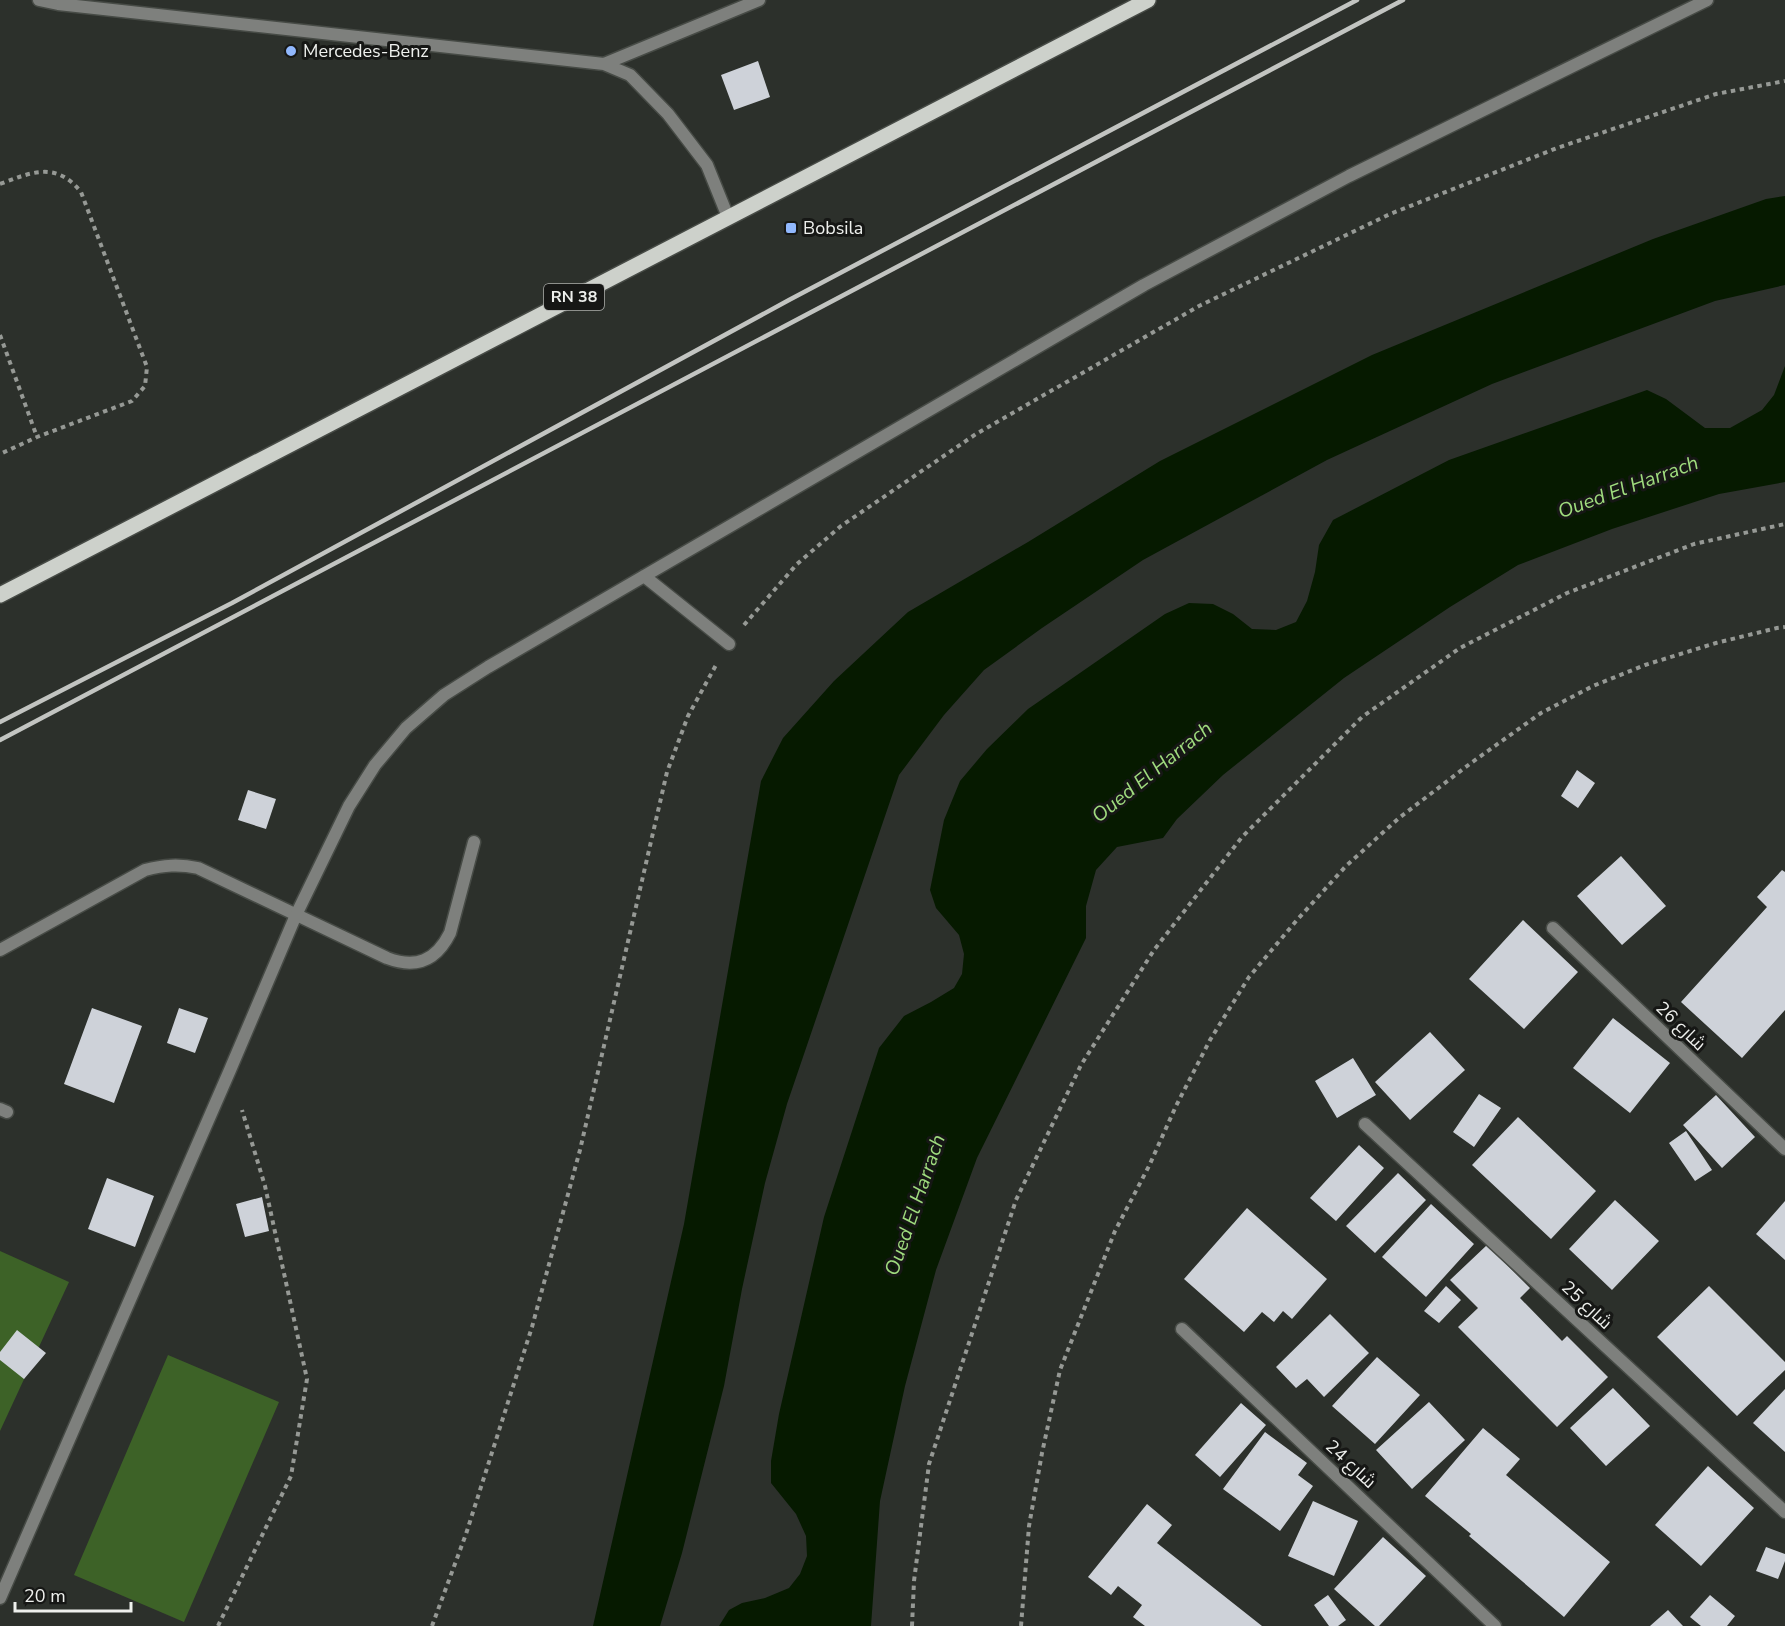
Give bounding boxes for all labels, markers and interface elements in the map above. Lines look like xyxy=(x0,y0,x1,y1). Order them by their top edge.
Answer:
place label: Mercedes-Benz xyxy=(303,39,429,63)
marker: Mercedes-Benz xyxy=(284,44,298,58)
place label: Bobsila xyxy=(803,216,863,240)
marker: Bobsila xyxy=(784,221,798,235)
road number: RN 38 xyxy=(544,284,604,310)
water label: Oued El Harrach xyxy=(1554,449,1702,525)
water label: Oued El Harrach xyxy=(1086,715,1218,829)
street label: شارع 26 xyxy=(1651,996,1711,1056)
water label: Oued El Harrach xyxy=(878,1131,952,1279)
street label: شارع 25 xyxy=(1556,1275,1618,1335)
street label: شارع 24 xyxy=(1320,1434,1382,1494)
scale bar xyxy=(15,1575,130,1613)
text: 20 m xyxy=(24,1584,66,1608)

